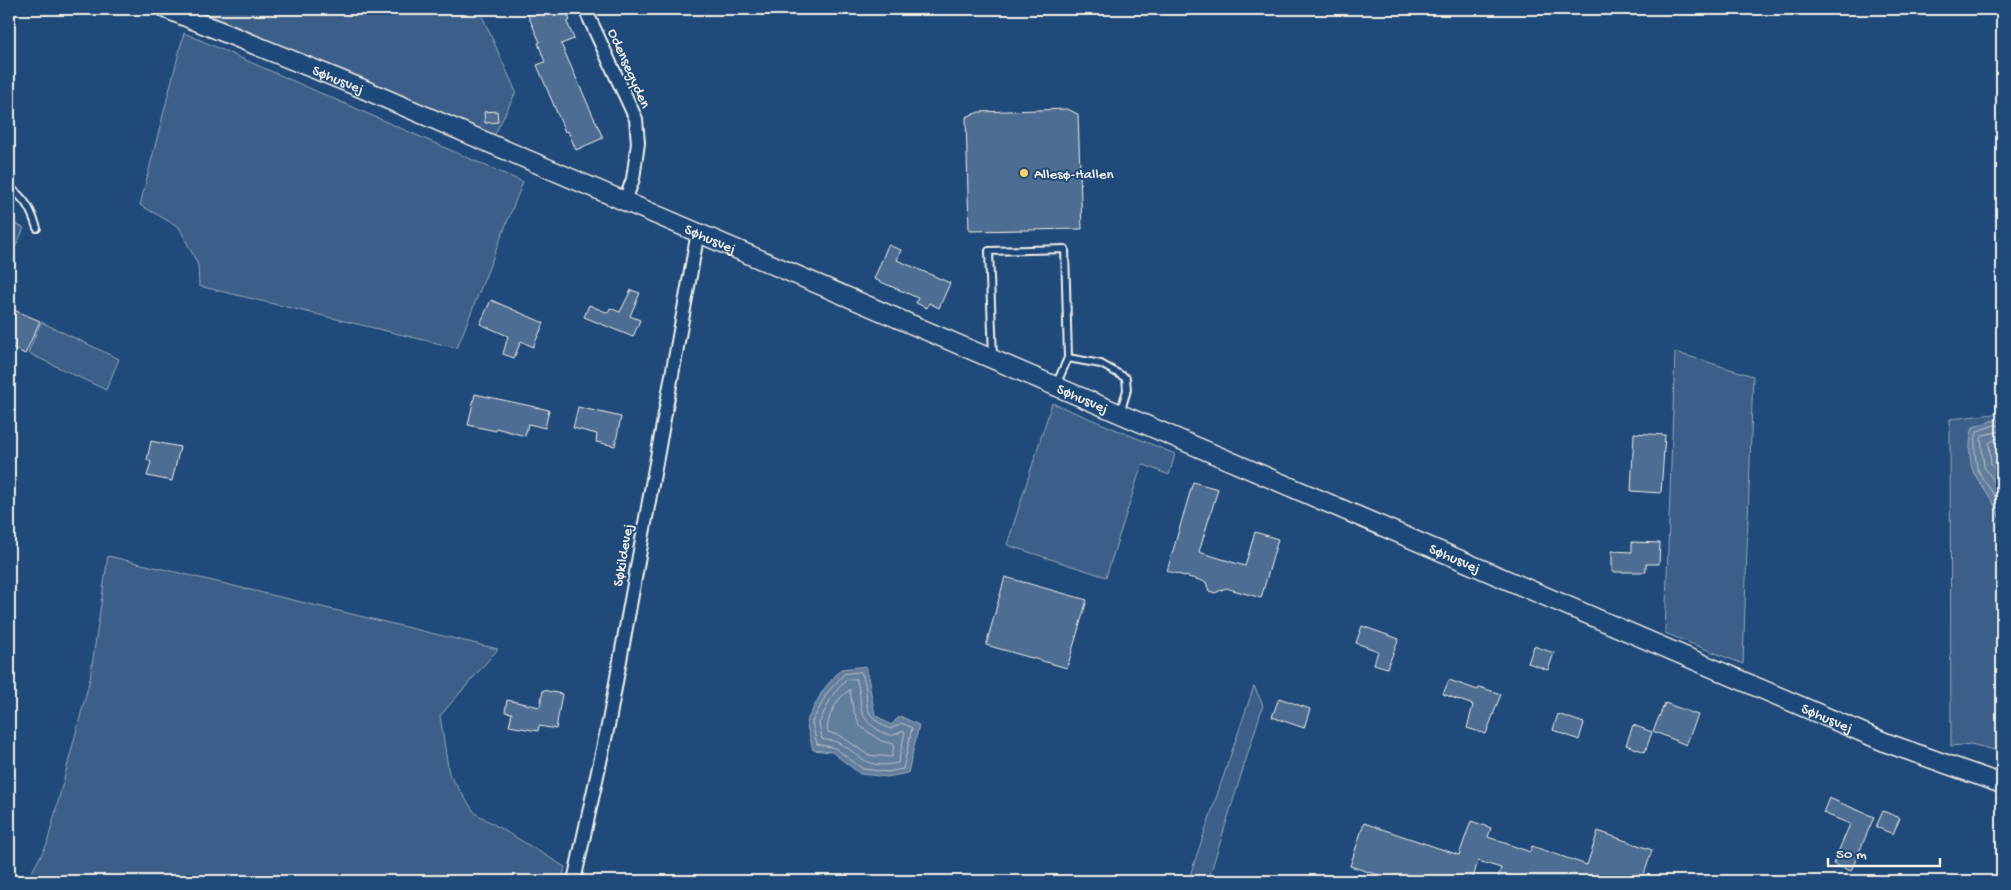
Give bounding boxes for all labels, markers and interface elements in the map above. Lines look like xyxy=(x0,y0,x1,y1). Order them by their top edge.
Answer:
street label: Odensegyden xyxy=(603,26,654,112)
street label: Søhusvej xyxy=(309,62,366,99)
place label: Allesø-Hallen xyxy=(1034,166,1114,184)
marker: Allesø-Hallen xyxy=(1018,167,1030,179)
street label: Søhusvej xyxy=(681,221,738,259)
street label: Søhusvej xyxy=(1054,381,1111,419)
street label: Søkildevej xyxy=(610,523,638,588)
street label: Søhusvej xyxy=(1426,541,1483,578)
street label: Søhusvej xyxy=(1798,700,1855,738)
scale bar xyxy=(1828,835,1941,867)
text: 50 m xyxy=(1836,846,1867,864)

